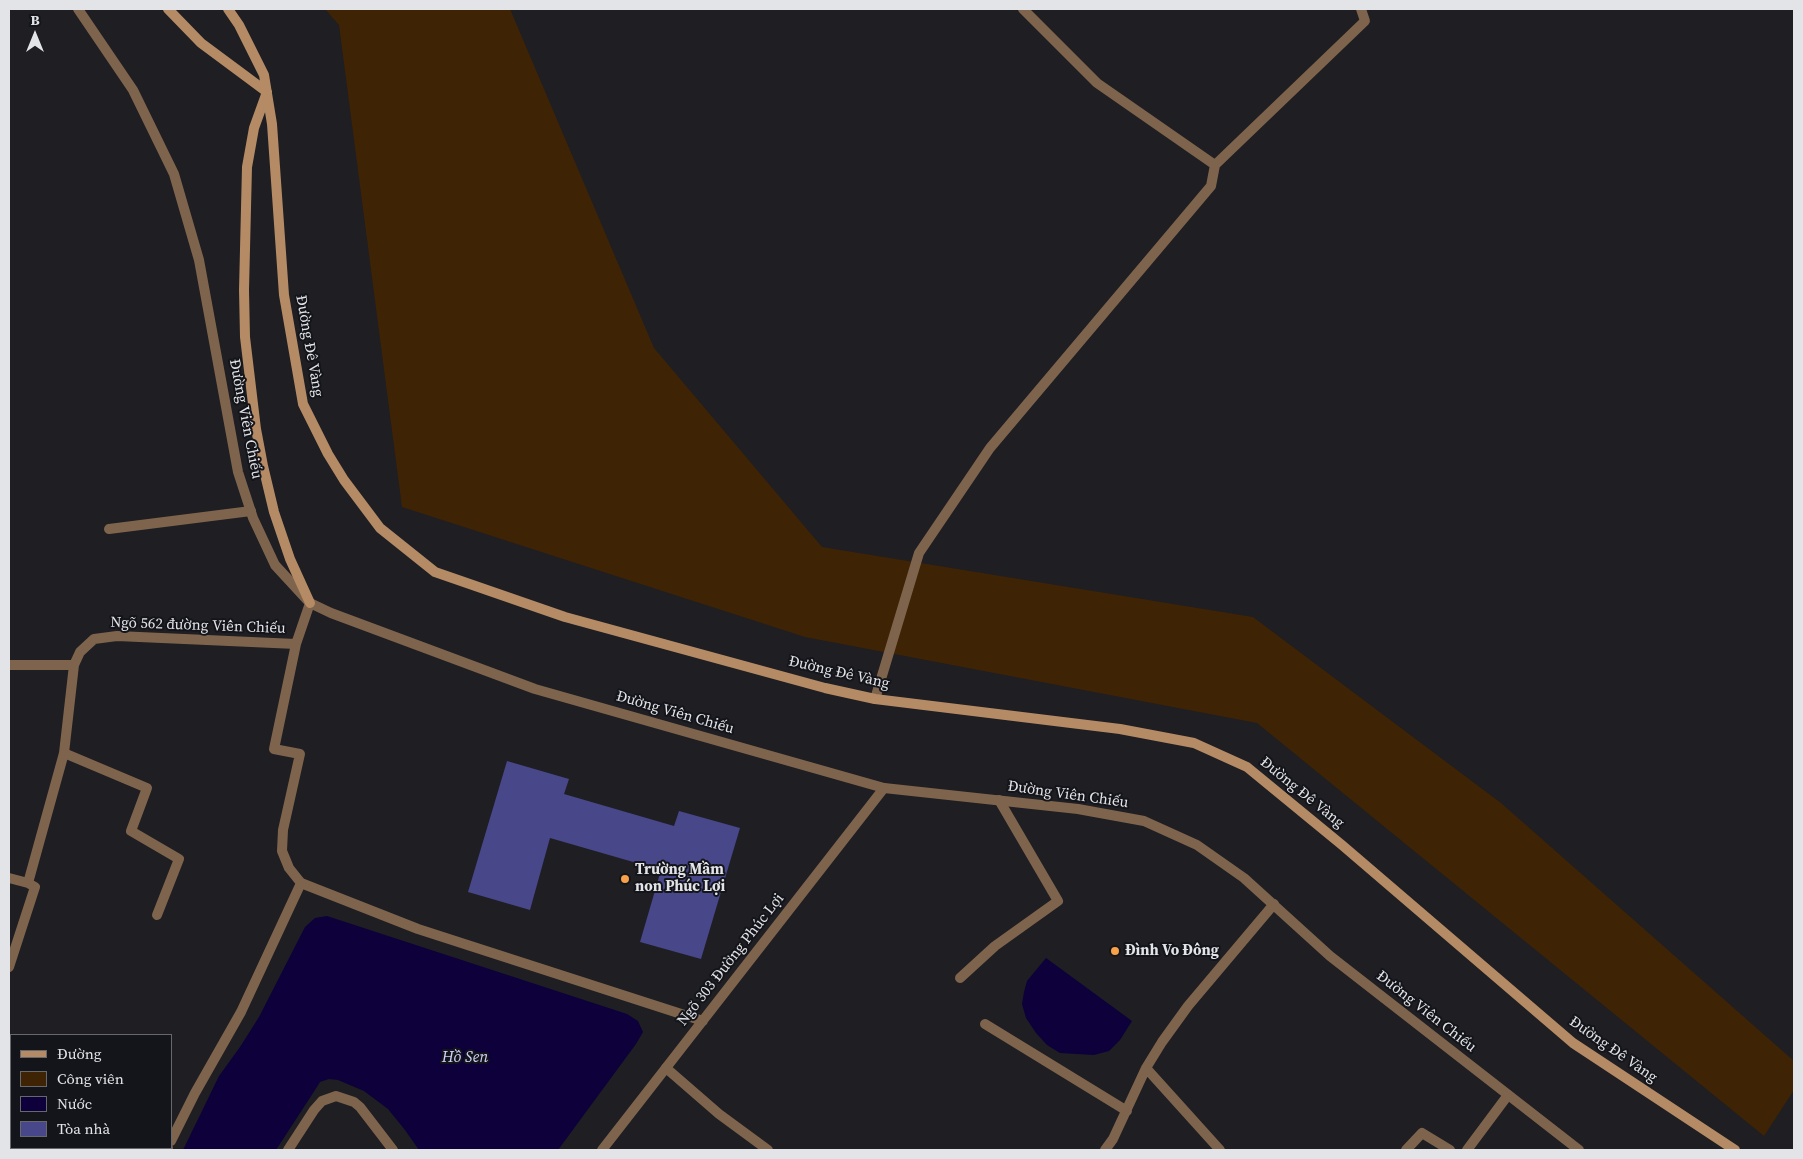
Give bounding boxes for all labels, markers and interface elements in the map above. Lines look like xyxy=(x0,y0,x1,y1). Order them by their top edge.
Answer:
north arrow xyxy=(10,10,60,60)
text: B xyxy=(30,10,40,30)
street label: Đường Đê Vàng xyxy=(291,294,327,398)
street label: Đường Viên Chiếu xyxy=(225,358,265,480)
street label: Ngõ 562 đường Viên Chiếu xyxy=(110,614,286,638)
street label: Đường Đê Vàng xyxy=(787,653,891,693)
street label: Đường Viên Chiếu xyxy=(614,688,736,738)
street label: Đường Đê Vàng xyxy=(1256,754,1348,832)
street label: Đường Viên Chiếu xyxy=(1006,778,1130,812)
place label: Trường Mầm non Phúc Lợi xyxy=(635,861,725,896)
marker: Trường Mầm non Phúc Lợi xyxy=(619,873,631,885)
street label: Ngõ 303 Đường Phúc Lợi xyxy=(674,890,788,1030)
place label: Đình Vo Đông xyxy=(1125,942,1219,960)
marker: Đình Vo Đông xyxy=(1109,945,1121,957)
street label: Đường Viên Chiếu xyxy=(1373,967,1479,1057)
street label: Đường Đê Vàng xyxy=(1566,1013,1660,1087)
legend xyxy=(10,1034,172,1149)
text: Đường xyxy=(57,1043,102,1064)
water label: Hồ Sen xyxy=(442,1048,488,1068)
text: Công viên xyxy=(57,1068,124,1089)
text: Nước xyxy=(57,1093,92,1114)
text: Tòa nhà xyxy=(57,1118,110,1139)

